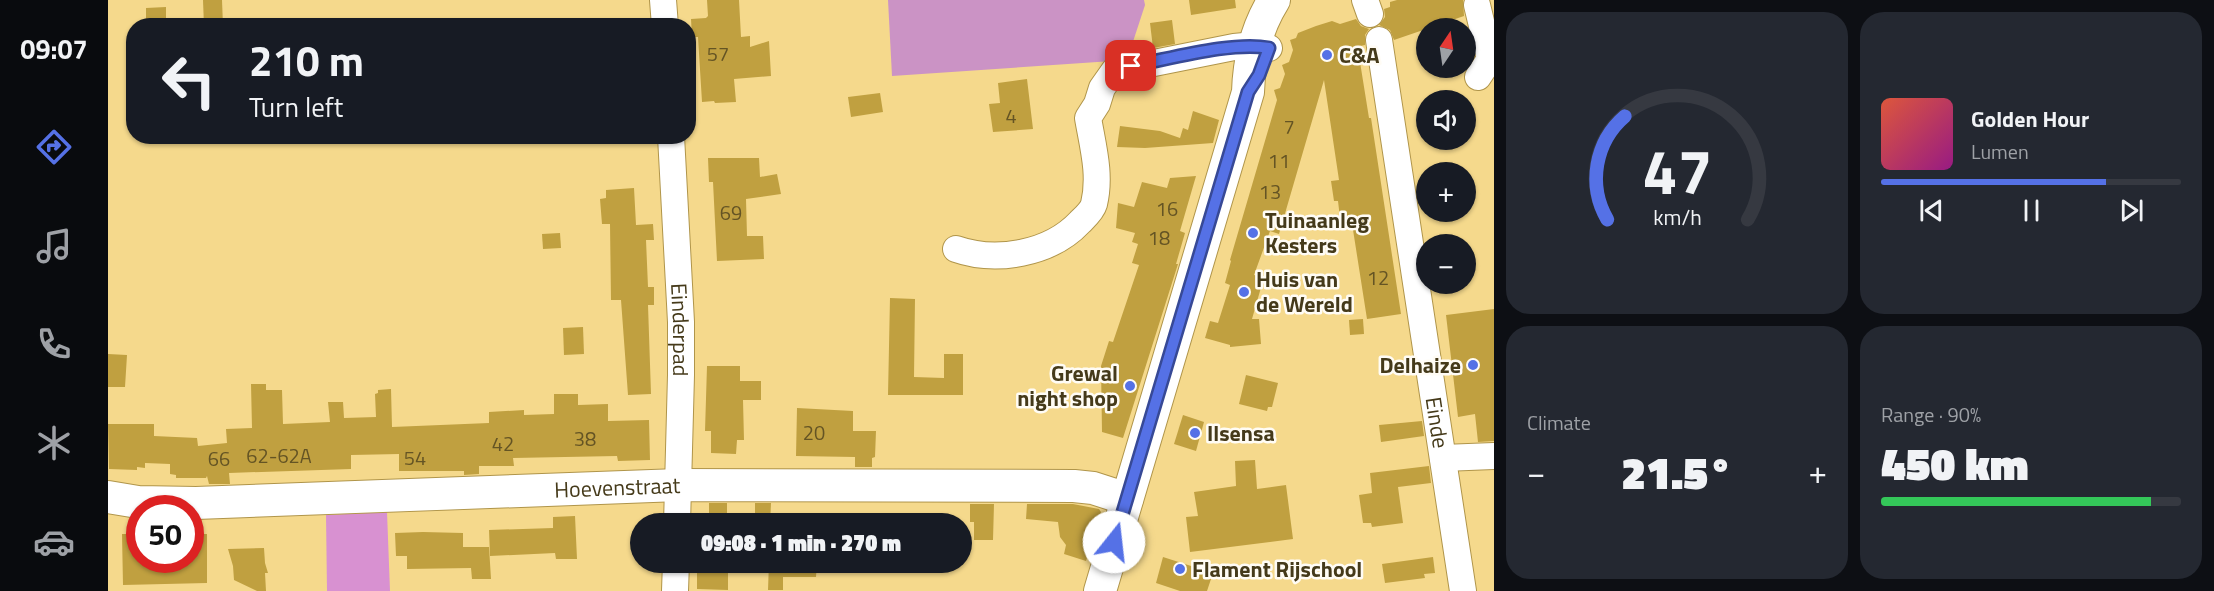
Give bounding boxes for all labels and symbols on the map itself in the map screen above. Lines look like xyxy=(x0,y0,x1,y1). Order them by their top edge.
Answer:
north arrow xyxy=(1416,18,1476,78)
house number: 57 xyxy=(707,38,729,69)
place label: C&A xyxy=(1339,38,1380,72)
pin xyxy=(1105,40,1156,91)
marker: C&A xyxy=(1320,48,1334,62)
house number: 4 xyxy=(1005,100,1017,131)
house number: 7 xyxy=(1283,111,1295,142)
house number: 11 xyxy=(1268,145,1290,176)
house number: 13 xyxy=(1259,176,1281,207)
house number: 16 xyxy=(1156,193,1178,224)
house number: 69 xyxy=(720,197,742,228)
place label: Tuinaanleg Kesters xyxy=(1265,203,1369,262)
house number: 18 xyxy=(1148,222,1170,253)
marker: Tuinaanleg Kesters xyxy=(1246,226,1260,240)
place label: Huis van de Wereld xyxy=(1256,262,1353,321)
house number: 12 xyxy=(1367,262,1389,293)
street label: Einderpad xyxy=(662,282,698,376)
marker: Huis van de Wereld xyxy=(1237,285,1251,299)
place label: Delhaize xyxy=(1380,348,1461,382)
place label: Grewal night shop xyxy=(1017,356,1118,415)
marker: Delhaize xyxy=(1466,358,1480,372)
marker: Grewal night shop xyxy=(1123,379,1137,393)
street label: Einde xyxy=(1417,395,1458,451)
place label: Ilsensa xyxy=(1207,416,1275,450)
house number: 20 xyxy=(803,417,825,448)
house number: 38 xyxy=(574,423,596,454)
marker: Ilsensa xyxy=(1188,426,1202,440)
house number: 42 xyxy=(492,428,514,459)
house number: 62-62A xyxy=(246,440,312,471)
house number: 54 xyxy=(404,442,426,473)
house number: 66 xyxy=(208,443,230,474)
street label: Hoevenstraat xyxy=(554,468,681,507)
speed limit sign: 50 xyxy=(126,495,204,573)
position arrow xyxy=(1082,510,1146,574)
place label: Flament Rijschool xyxy=(1192,552,1362,586)
marker: Flament Rijschool xyxy=(1173,562,1187,576)

